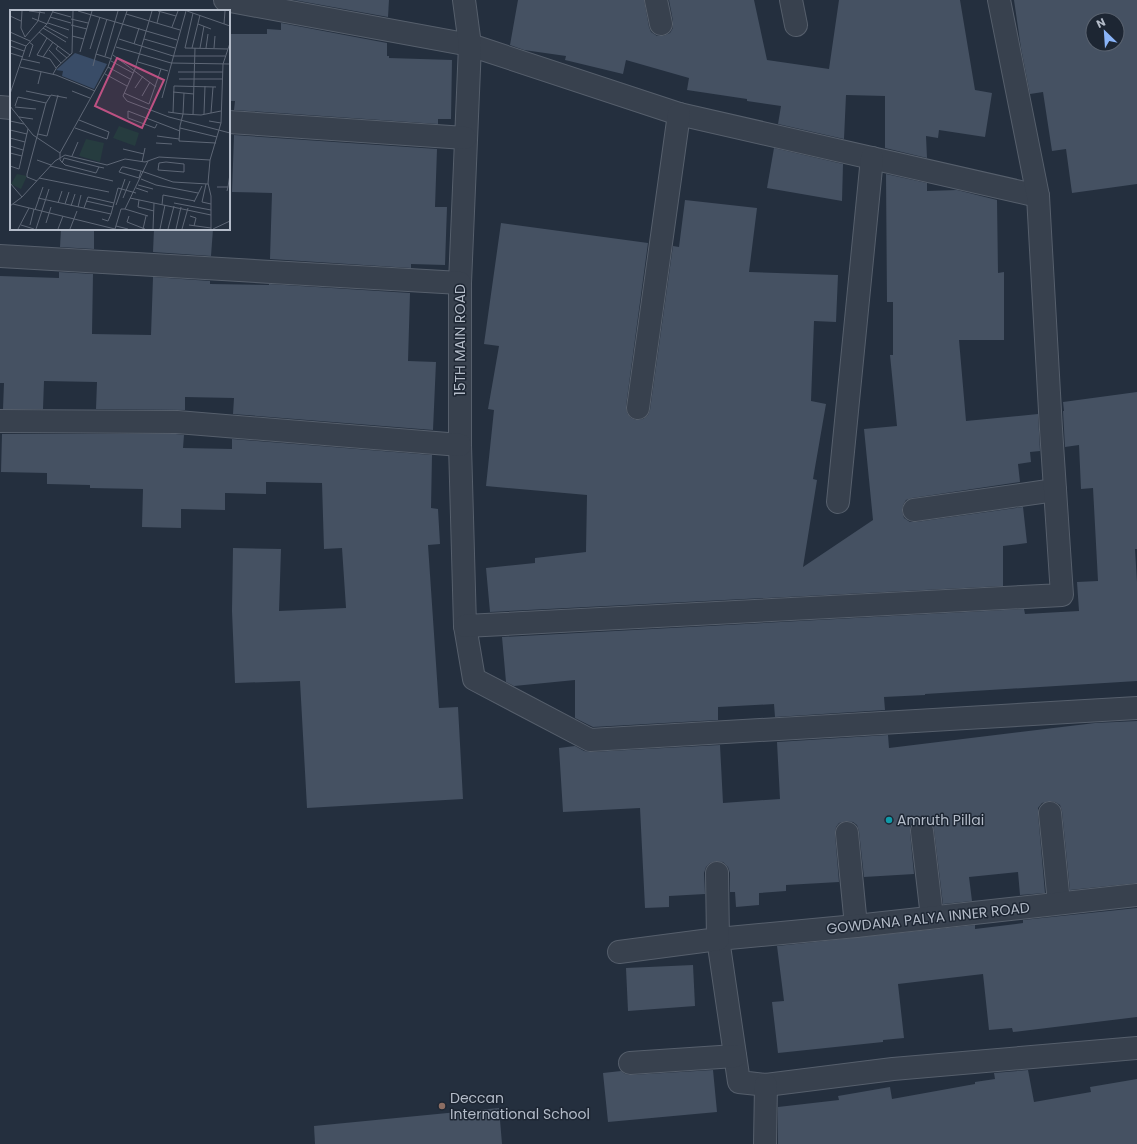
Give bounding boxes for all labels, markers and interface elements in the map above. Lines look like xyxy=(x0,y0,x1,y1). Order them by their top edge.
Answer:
inset map xyxy=(10,10,230,230)
north arrow xyxy=(1085,12,1125,52)
text: N xyxy=(1094,14,1108,32)
street label: 15TH MAIN ROAD xyxy=(450,284,470,396)
place label: Amruth Pillai xyxy=(897,810,984,830)
marker: Amruth Pillai xyxy=(884,815,894,825)
street label: GOWDANA PALYA INNER ROAD xyxy=(825,897,1031,939)
place label: Deccan International School xyxy=(450,1088,590,1124)
marker: Deccan International School xyxy=(437,1101,447,1111)

